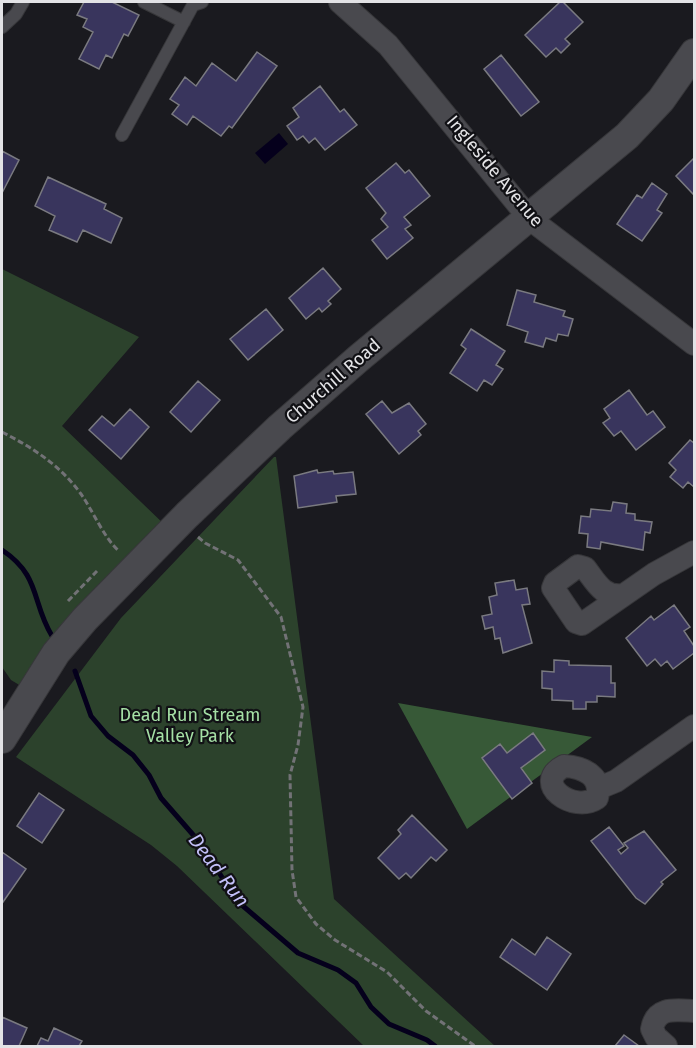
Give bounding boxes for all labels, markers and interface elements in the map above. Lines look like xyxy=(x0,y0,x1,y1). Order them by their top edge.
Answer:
street label: Ingleside Avenue xyxy=(442,111,548,231)
street label: Churchill Road xyxy=(281,334,385,428)
park label: Dead Run Stream Valley Park xyxy=(120,704,260,747)
water label: Dead Run xyxy=(183,828,255,912)

